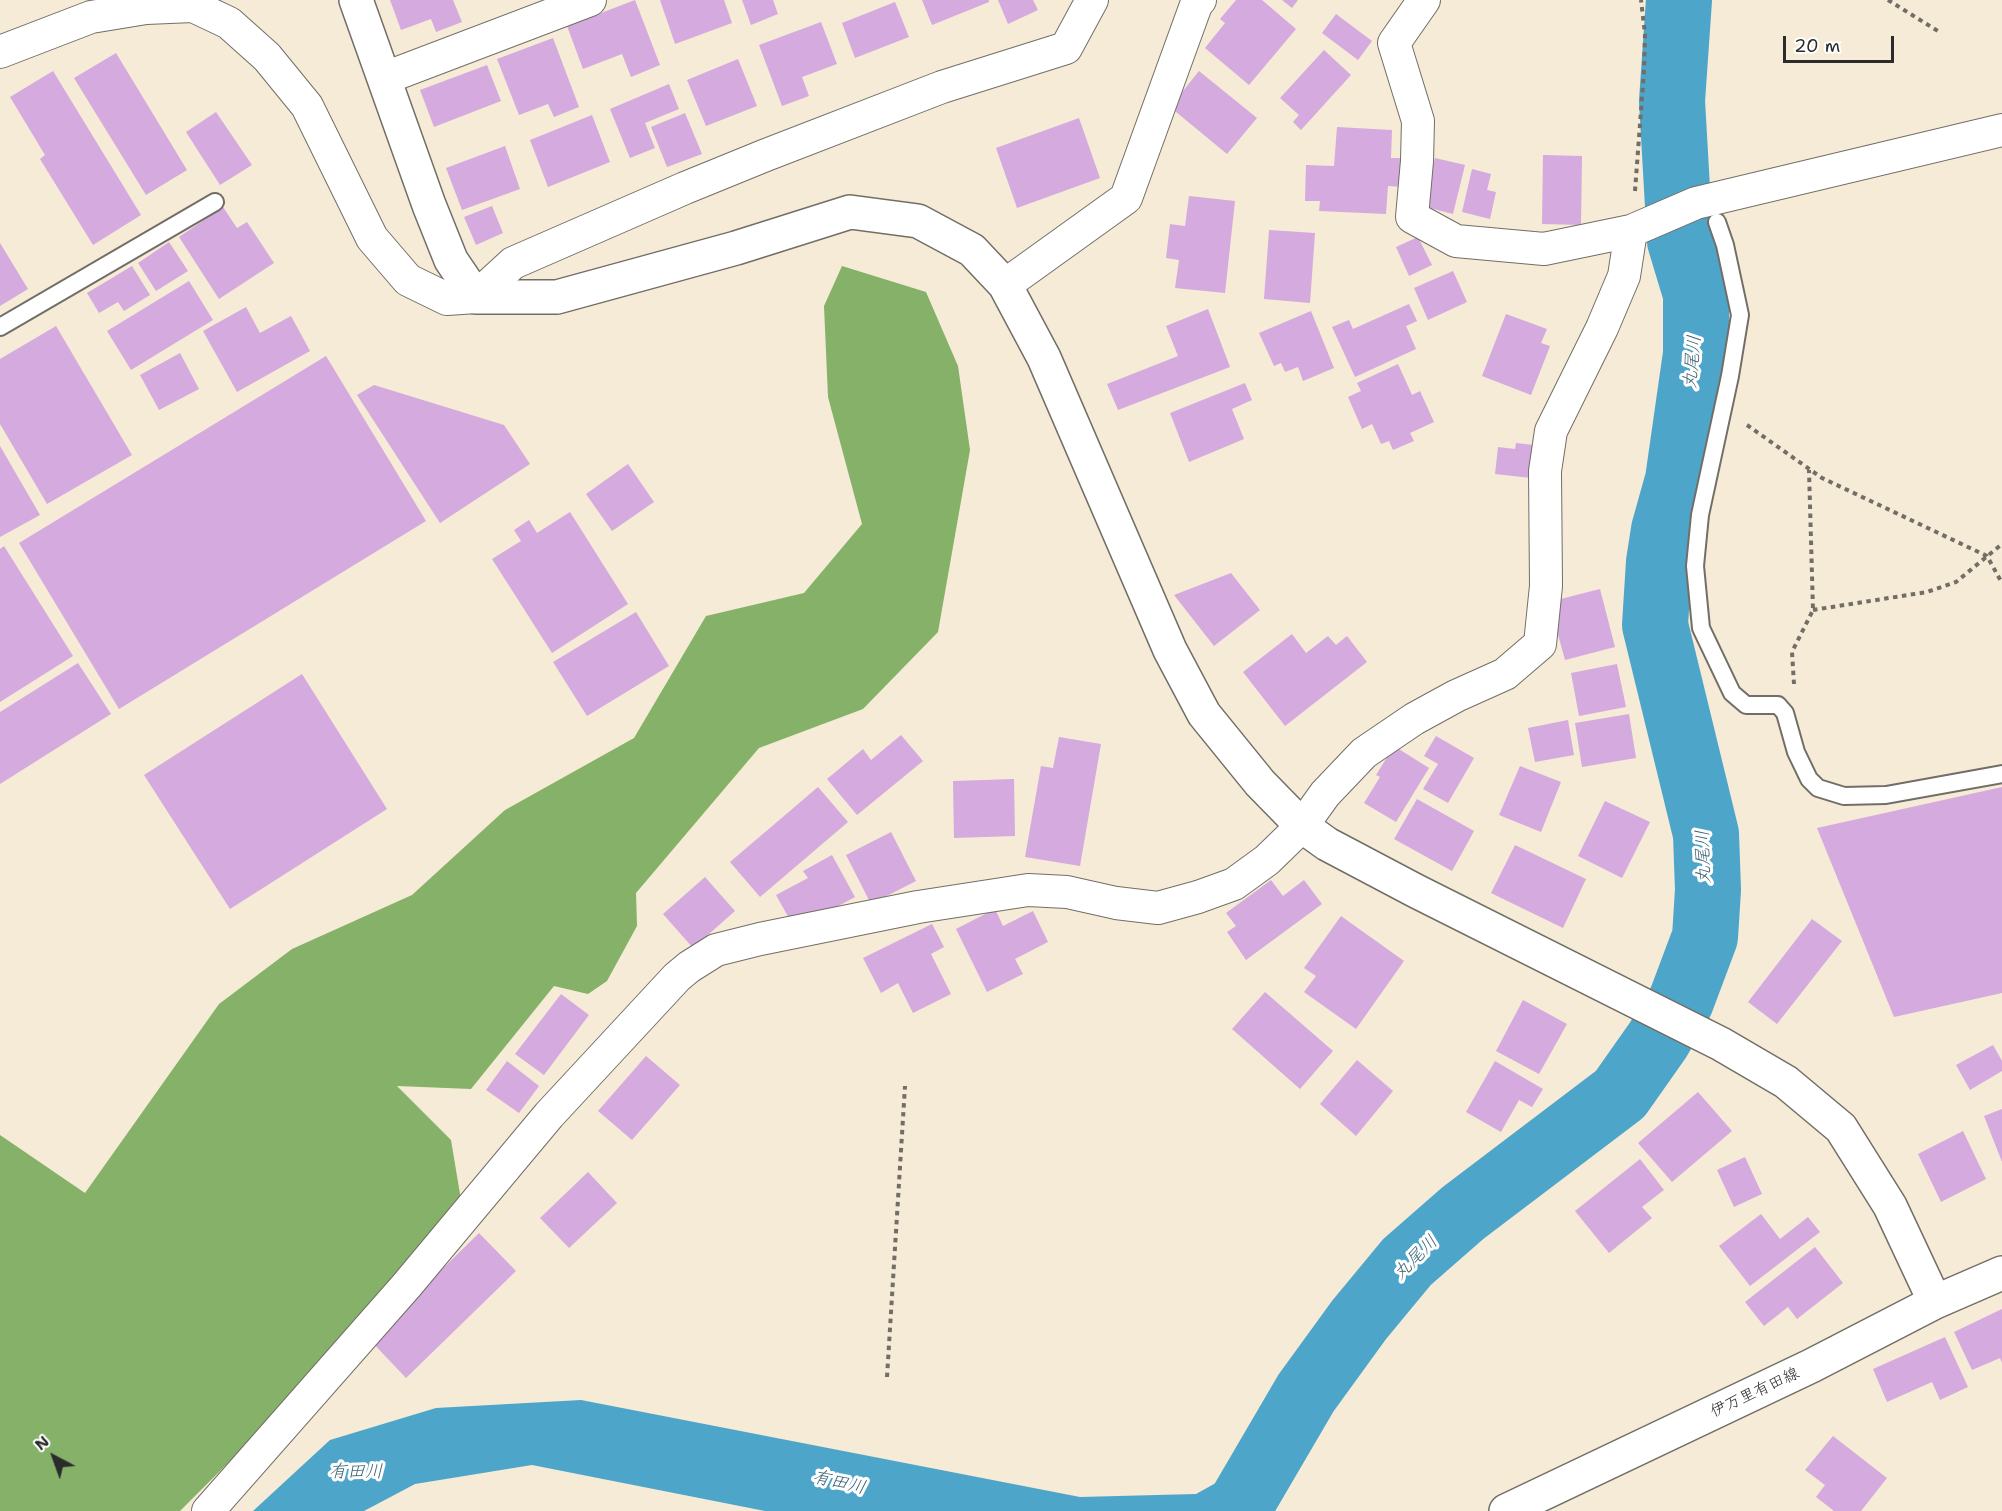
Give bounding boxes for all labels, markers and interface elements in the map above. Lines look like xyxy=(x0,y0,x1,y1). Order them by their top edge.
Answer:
scale bar xyxy=(1786,24,1897,62)
text: 20 m xyxy=(1794,34,1840,58)
water label: 丸尾川 xyxy=(1680,334,1706,390)
water label: 丸尾川 xyxy=(1692,830,1716,884)
water label: 丸尾川 xyxy=(1389,1231,1443,1285)
street label: 伊万里有田線 xyxy=(1707,1364,1803,1422)
north arrow xyxy=(24,1427,84,1487)
text: N xyxy=(30,1431,54,1455)
water label: 有田川 xyxy=(329,1461,383,1483)
water label: 有田川 xyxy=(810,1466,868,1500)

